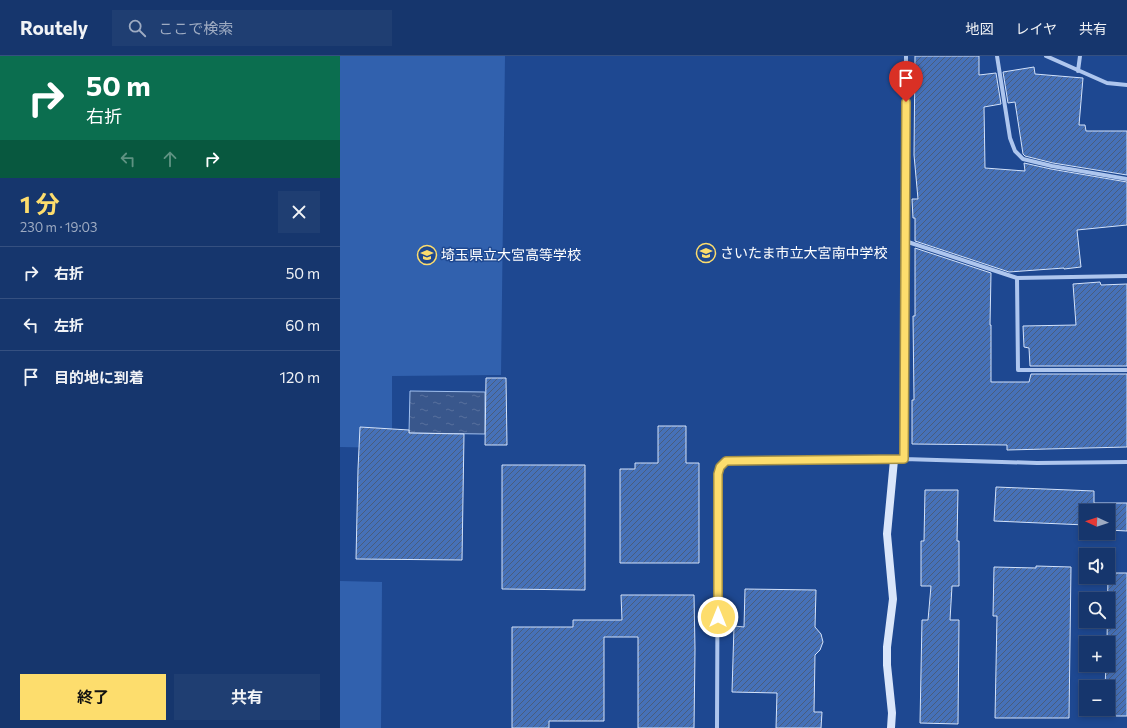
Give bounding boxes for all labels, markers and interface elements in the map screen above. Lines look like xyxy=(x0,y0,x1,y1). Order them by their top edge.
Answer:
search box xyxy=(112,10,392,46)
text: Routely xyxy=(20,16,88,39)
icon: search xyxy=(126,17,148,39)
text: ここで検索 xyxy=(158,19,233,37)
text: 地図 xyxy=(965,20,993,37)
text: レイヤ xyxy=(1015,20,1057,37)
text: 共有 xyxy=(1079,20,1107,37)
pin xyxy=(889,61,923,102)
icon: arrive xyxy=(895,67,917,89)
text: 50 m xyxy=(86,68,151,102)
icon: right xyxy=(20,72,72,124)
text: 右折 xyxy=(86,105,122,127)
icon: left xyxy=(117,148,139,170)
icon: ahead xyxy=(159,148,181,170)
icon: right xyxy=(201,148,223,170)
text: 1 分 xyxy=(20,189,59,218)
button: close xyxy=(278,191,320,233)
text: 230 m · 19:03 xyxy=(20,219,97,235)
school or university icon: さいたま市立大宮南中学校 xyxy=(695,242,717,264)
school or university icon: 埼玉県立大宮高等学校 xyxy=(416,244,438,266)
place label: さいたま市立大宮南中学校 xyxy=(720,244,888,261)
place label: 埼玉県立大宮高等学校 xyxy=(441,246,581,263)
icon: right xyxy=(20,262,42,284)
text: 右折 xyxy=(54,264,84,282)
text: 50 m xyxy=(286,264,320,282)
icon: left xyxy=(20,314,42,336)
text: 左折 xyxy=(54,316,84,334)
text: 60 m xyxy=(285,316,320,334)
icon: arrive xyxy=(20,366,42,388)
text: 目的地に到着 xyxy=(54,368,144,386)
text: 120 m xyxy=(280,368,320,386)
north arrow xyxy=(1079,504,1115,540)
map controls xyxy=(1079,504,1115,716)
button: sound xyxy=(1079,548,1115,584)
button: search xyxy=(1079,592,1115,628)
position arrow xyxy=(697,596,739,638)
button: + xyxy=(1079,636,1115,672)
button: 終了 xyxy=(20,674,166,720)
button: 共有 xyxy=(174,674,320,720)
button: − xyxy=(1079,680,1115,716)

